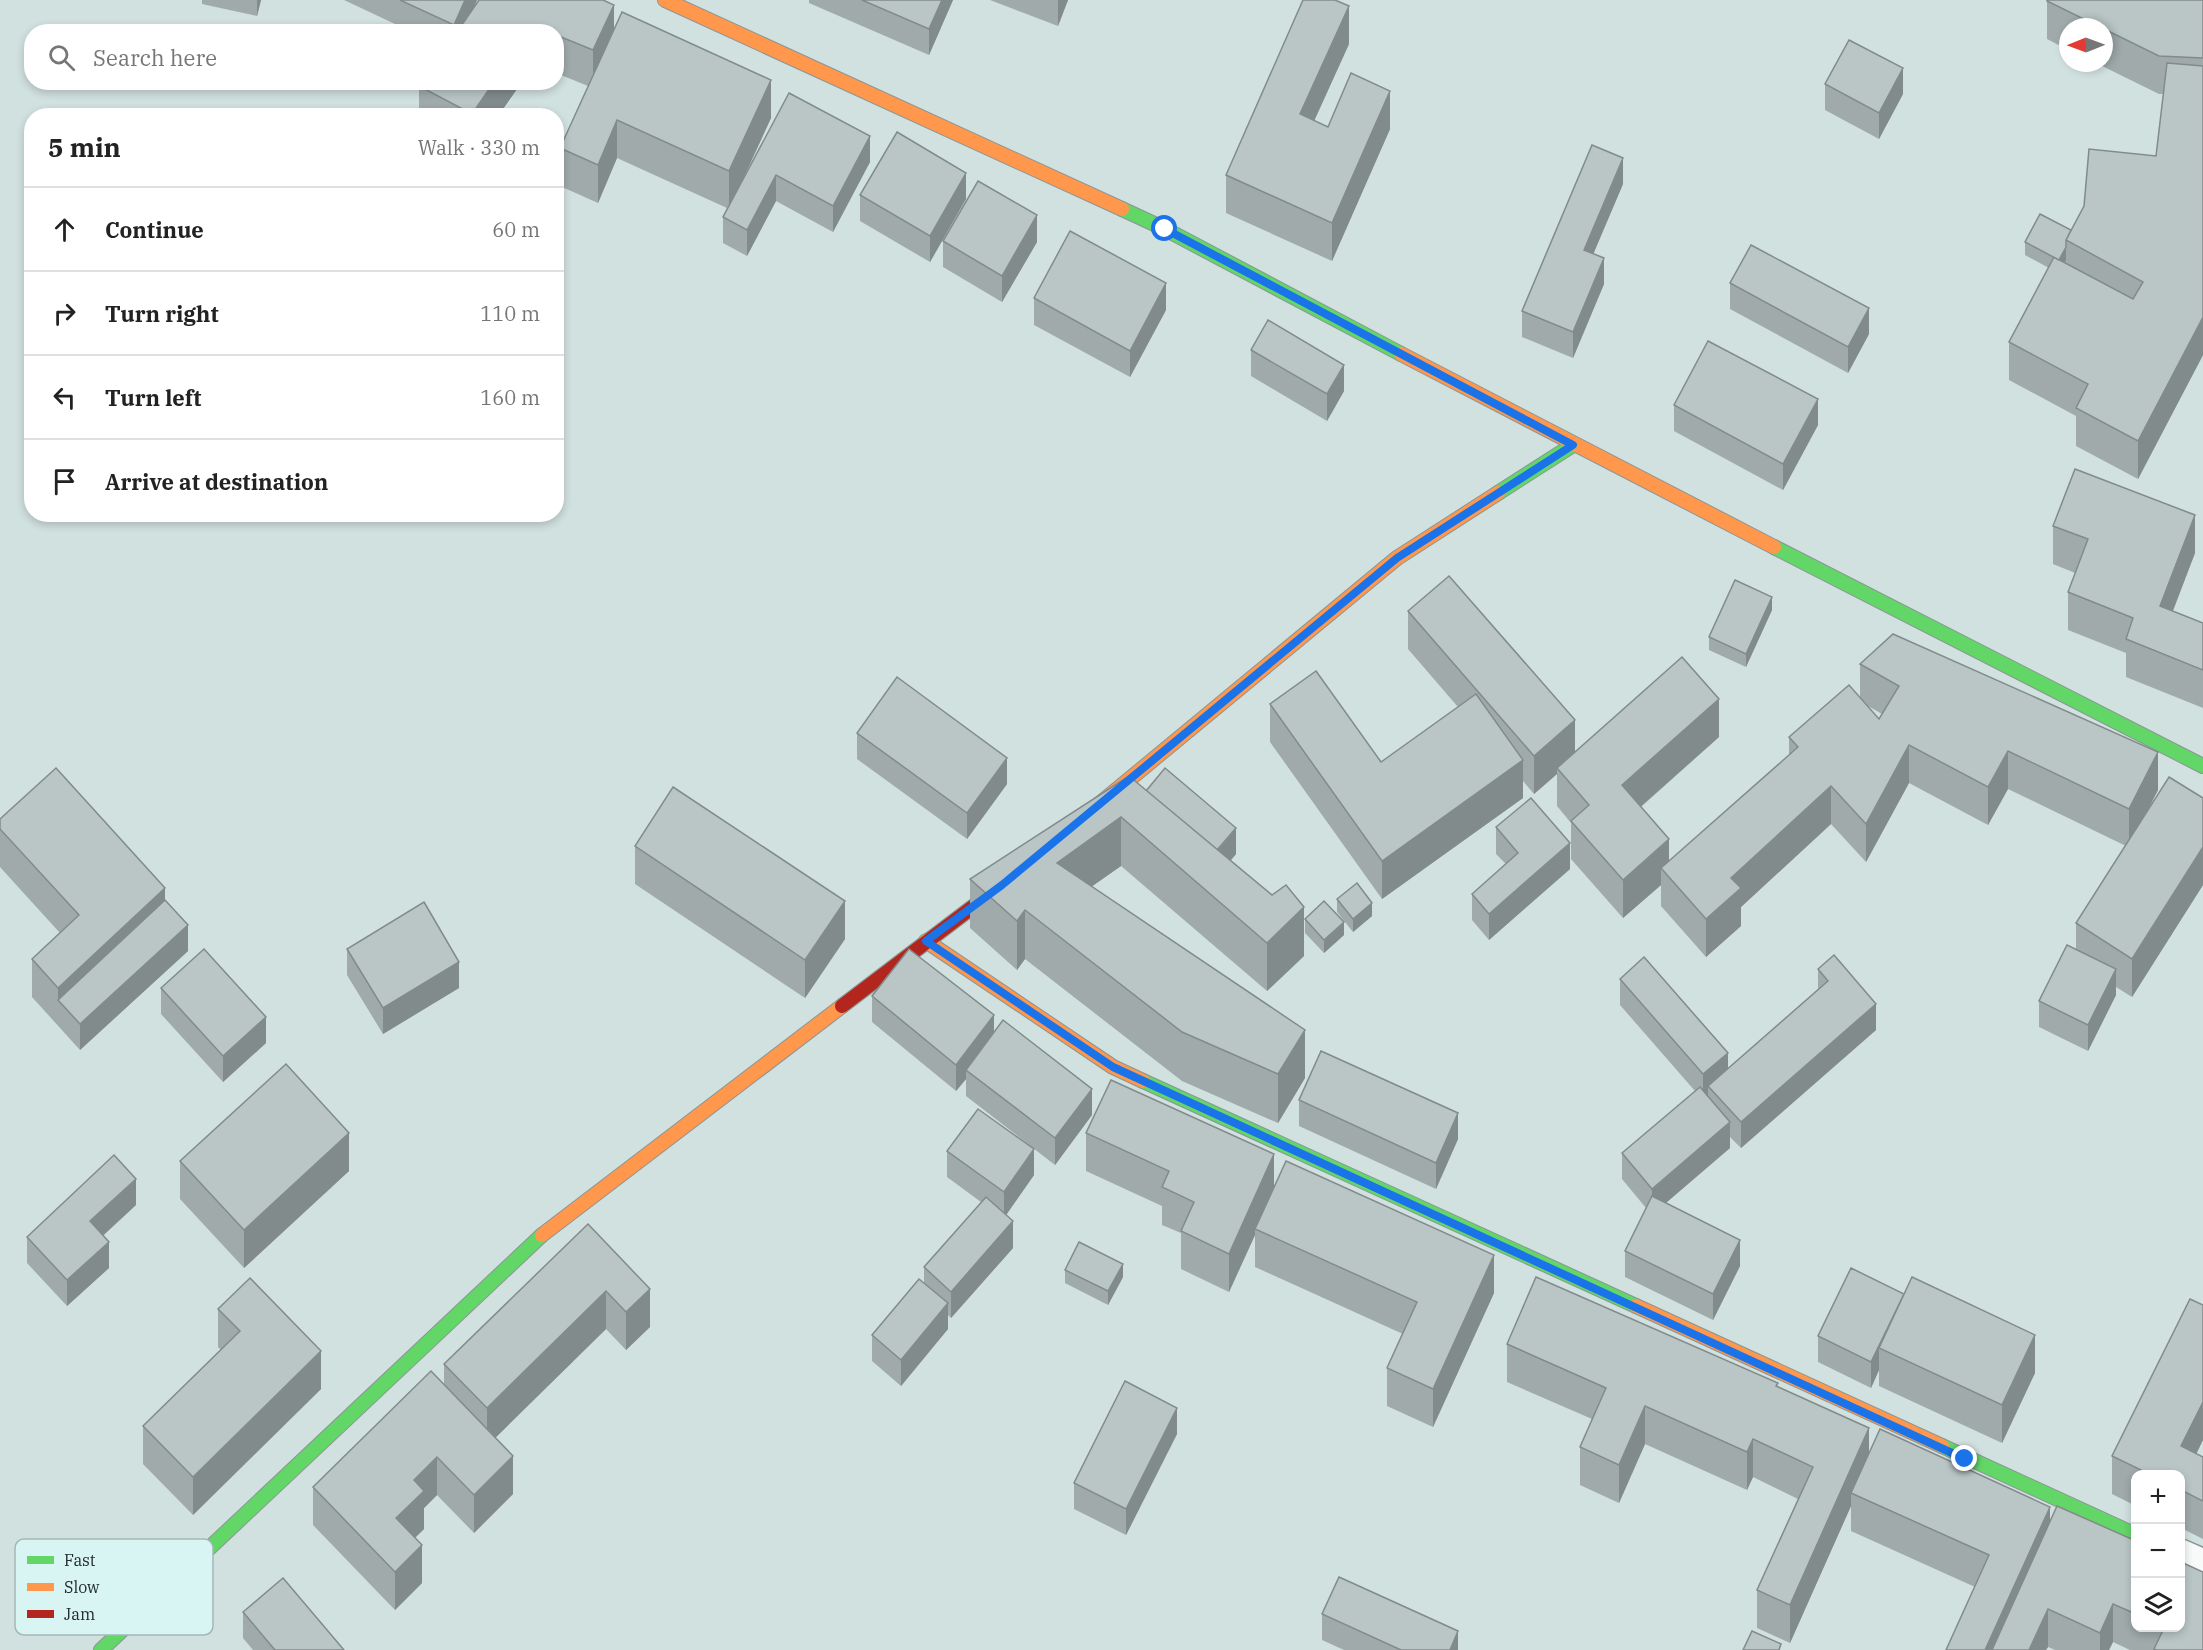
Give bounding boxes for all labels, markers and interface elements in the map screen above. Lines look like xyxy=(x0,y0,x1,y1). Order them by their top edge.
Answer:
north arrow xyxy=(2059,18,2113,72)
search box xyxy=(24,24,564,90)
icon: search xyxy=(45,41,78,74)
text: Search here xyxy=(93,43,217,72)
text: 5 min xyxy=(48,130,121,164)
text: Walk · 330 m xyxy=(418,134,540,161)
icon: ahead xyxy=(48,213,81,246)
text: Continue xyxy=(105,215,204,244)
route start xyxy=(1151,215,1177,241)
text: 60 m xyxy=(492,216,540,243)
icon: right xyxy=(48,297,81,330)
text: Turn right xyxy=(105,299,219,328)
text: 110 m xyxy=(480,300,540,327)
icon: left xyxy=(48,381,81,414)
text: Turn left xyxy=(105,383,201,412)
text: 160 m xyxy=(480,384,540,411)
icon: arrive xyxy=(48,465,81,498)
text: Arrive at destination xyxy=(105,467,328,496)
route end xyxy=(1951,1445,1977,1471)
map controls xyxy=(2131,1470,2185,1632)
button: + xyxy=(2131,1470,2185,1524)
button: − xyxy=(2131,1524,2185,1578)
legend xyxy=(15,1539,213,1635)
text: Fast xyxy=(64,1550,96,1570)
text: Slow xyxy=(64,1577,100,1597)
button: layers xyxy=(2131,1578,2185,1632)
text: Jam xyxy=(64,1604,95,1624)

